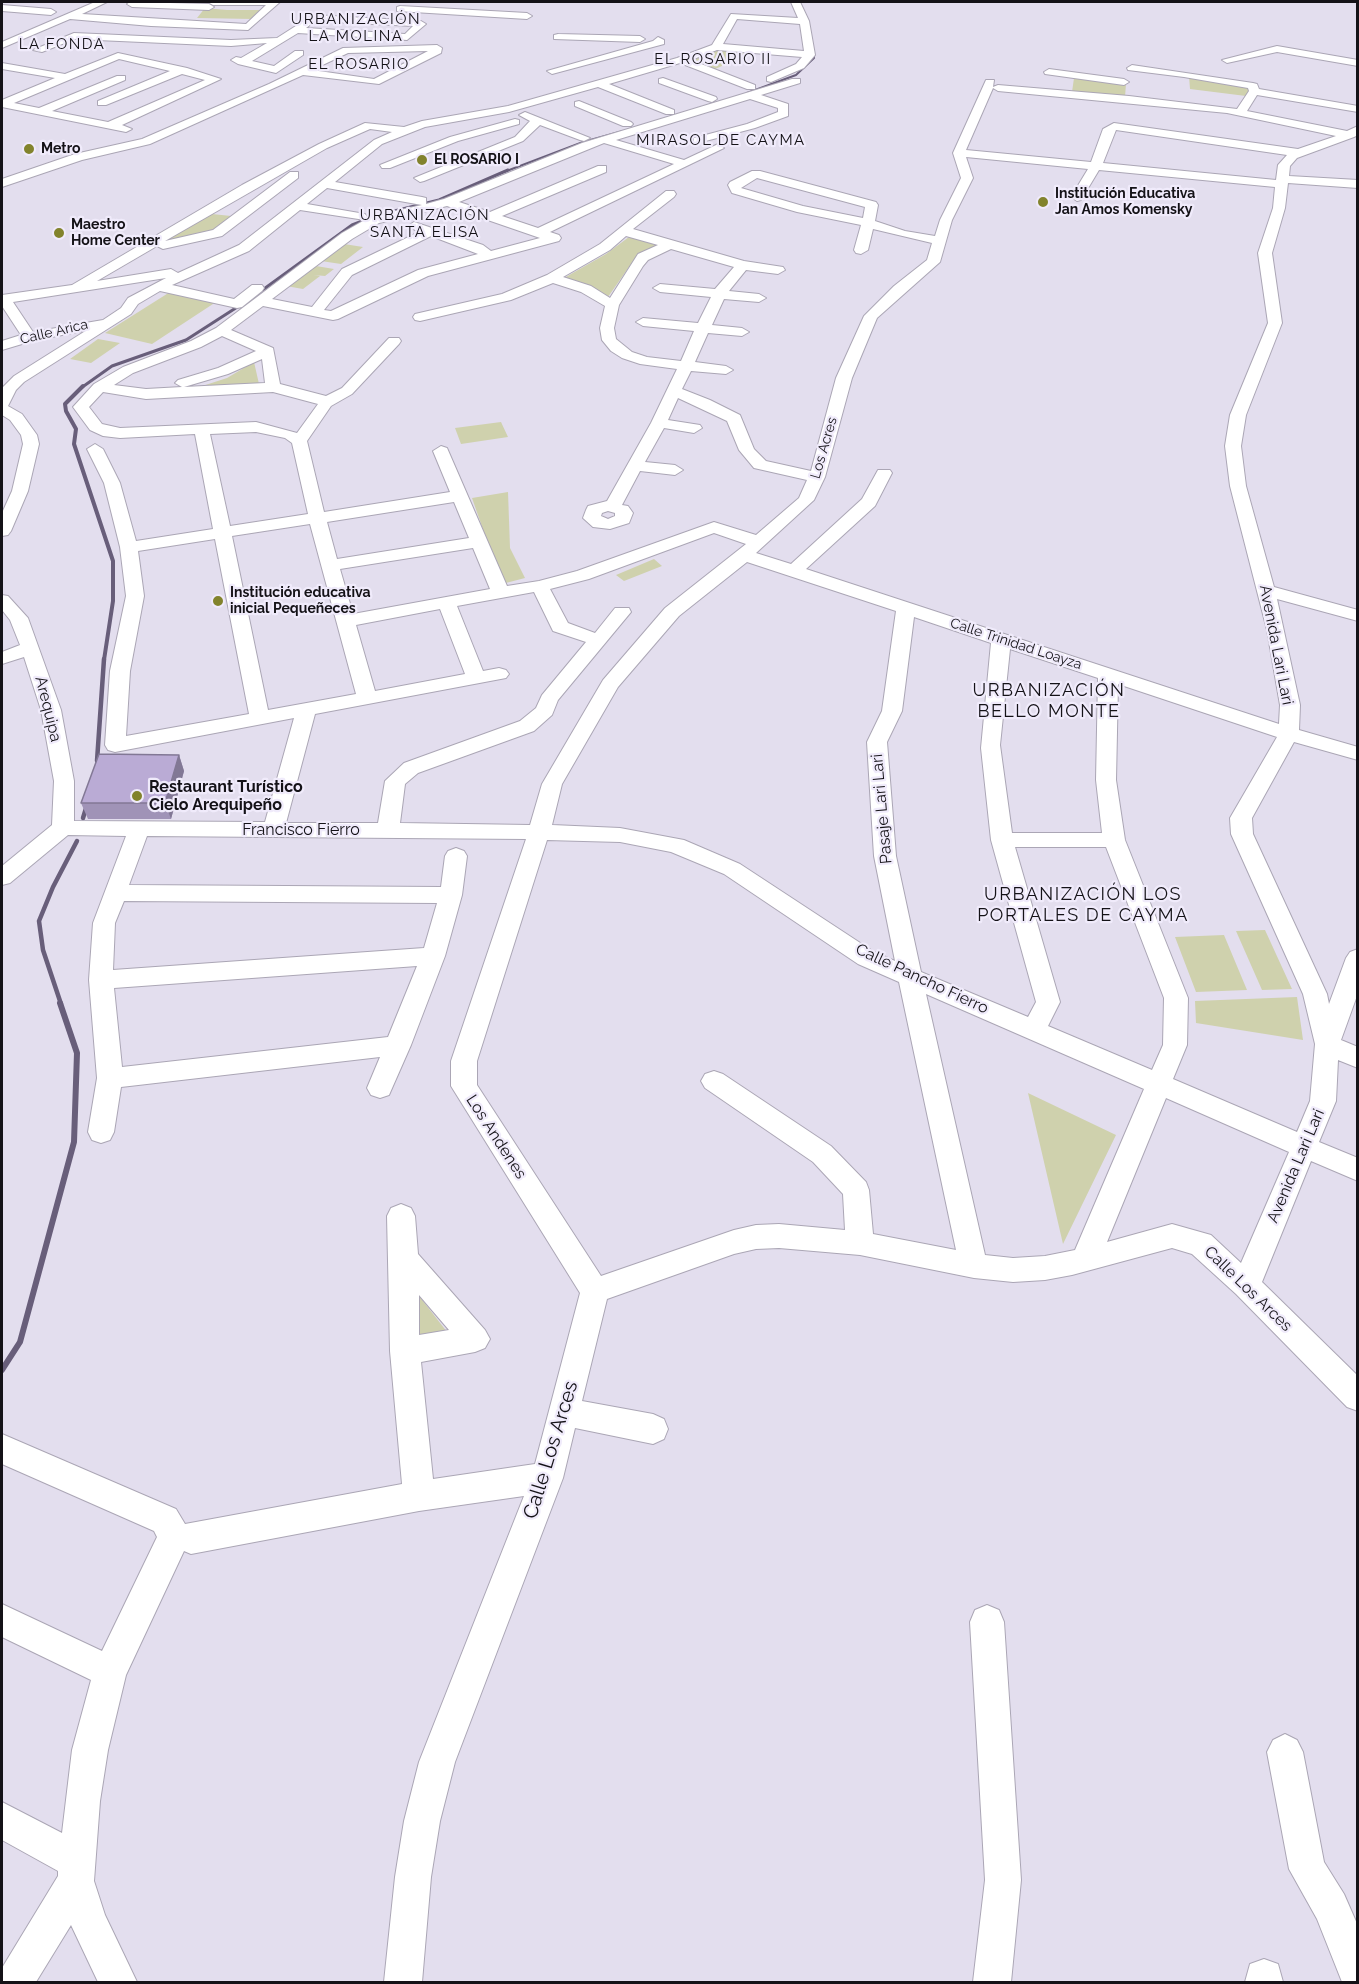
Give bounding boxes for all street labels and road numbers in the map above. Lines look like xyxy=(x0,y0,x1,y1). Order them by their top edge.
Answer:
street label: Calle Arica xyxy=(18,316,90,348)
street label: Los Acres xyxy=(807,415,841,481)
street label: Avenida Lari Lari xyxy=(1255,583,1297,707)
street label: Calle Trinidad Loayza xyxy=(948,615,1084,673)
street label: Arequipa xyxy=(31,674,65,744)
street label: Pasaje Lari Lari xyxy=(868,753,896,865)
street label: Francisco Fierro xyxy=(242,820,360,840)
street label: Calle Pancho Fierro xyxy=(853,940,991,1018)
street label: Los Andenes xyxy=(462,1091,530,1183)
street label: Avenida Lari Lari xyxy=(1263,1106,1329,1226)
street label: Calle Los Arces xyxy=(1200,1242,1296,1336)
street label: Calle Los Arces xyxy=(519,1378,583,1522)

